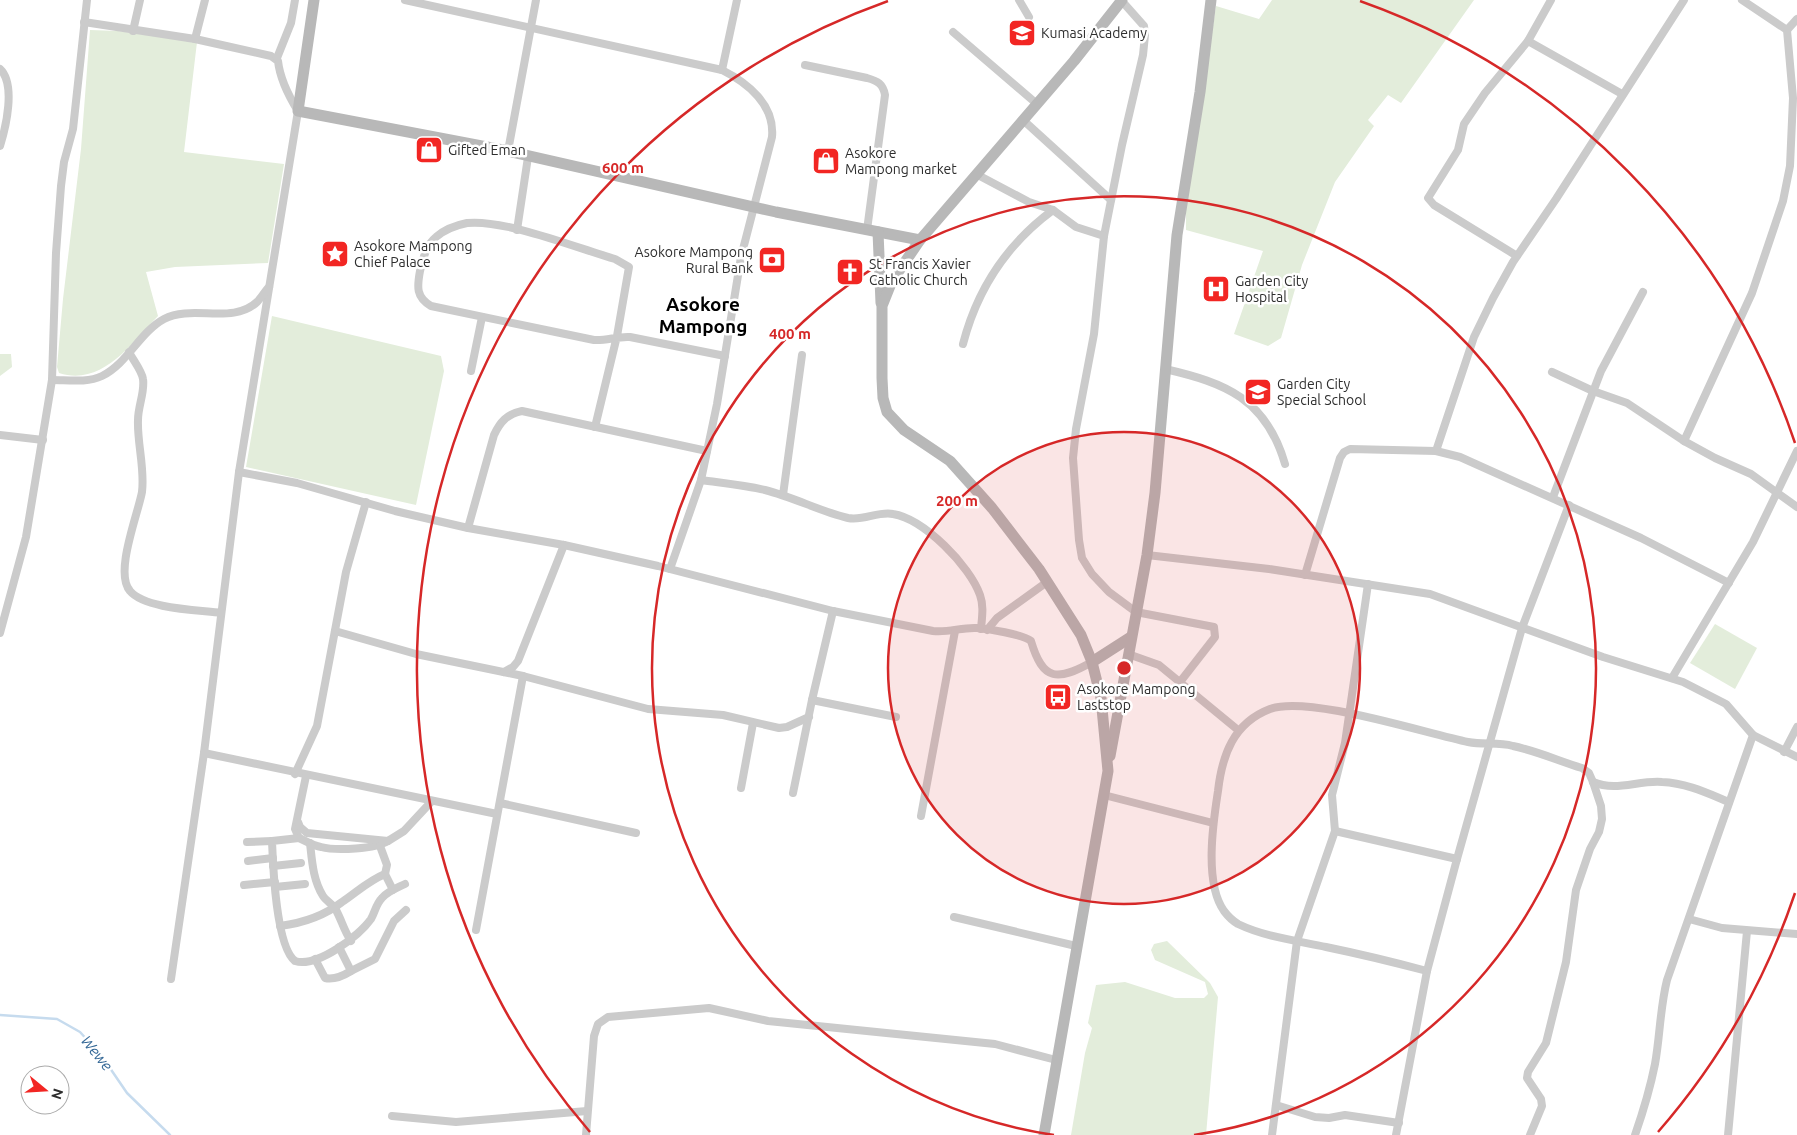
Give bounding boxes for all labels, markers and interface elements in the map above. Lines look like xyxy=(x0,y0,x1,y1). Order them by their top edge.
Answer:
school or university icon: Kumasi Academy xyxy=(1007,18,1037,48)
place label: Kumasi Academy xyxy=(1041,25,1147,41)
shop icon: Gifted Eman xyxy=(414,135,444,165)
place label: Gifted Eman xyxy=(448,142,526,158)
place label: Asokore Mampong market xyxy=(845,145,957,177)
shop icon: Asokore Mampong market xyxy=(811,146,841,176)
text: 600 m xyxy=(602,159,644,176)
place label: Asokore Mampong Chief Palace xyxy=(354,238,473,270)
place icon: Asokore Mampong Chief Palace xyxy=(320,239,350,269)
place label: Asokore Mampong Rural Bank xyxy=(634,244,753,276)
bank icon: Asokore Mampong Rural Bank xyxy=(757,245,787,275)
place label: St Francis Xavier Catholic Church xyxy=(869,256,972,288)
church icon: St Francis Xavier Catholic Church xyxy=(835,257,865,287)
place label: Garden City Hospital xyxy=(1235,273,1308,305)
hospital icon: Garden City Hospital xyxy=(1201,274,1231,304)
district label: Asokore Mampong xyxy=(659,293,747,337)
text: 400 m xyxy=(769,325,811,342)
place label: Garden City Special School xyxy=(1277,376,1366,408)
school or university icon: Garden City Special School xyxy=(1243,377,1273,407)
text: 200 m xyxy=(936,492,978,509)
centre of rings xyxy=(1115,659,1133,677)
place label: Asokore Mampong Laststop xyxy=(1077,681,1196,713)
bus stop icon: Asokore Mampong Laststop xyxy=(1043,682,1073,712)
water label: Wewe xyxy=(78,1032,116,1074)
north arrow xyxy=(20,1065,70,1115)
text: N xyxy=(48,1087,67,1101)

